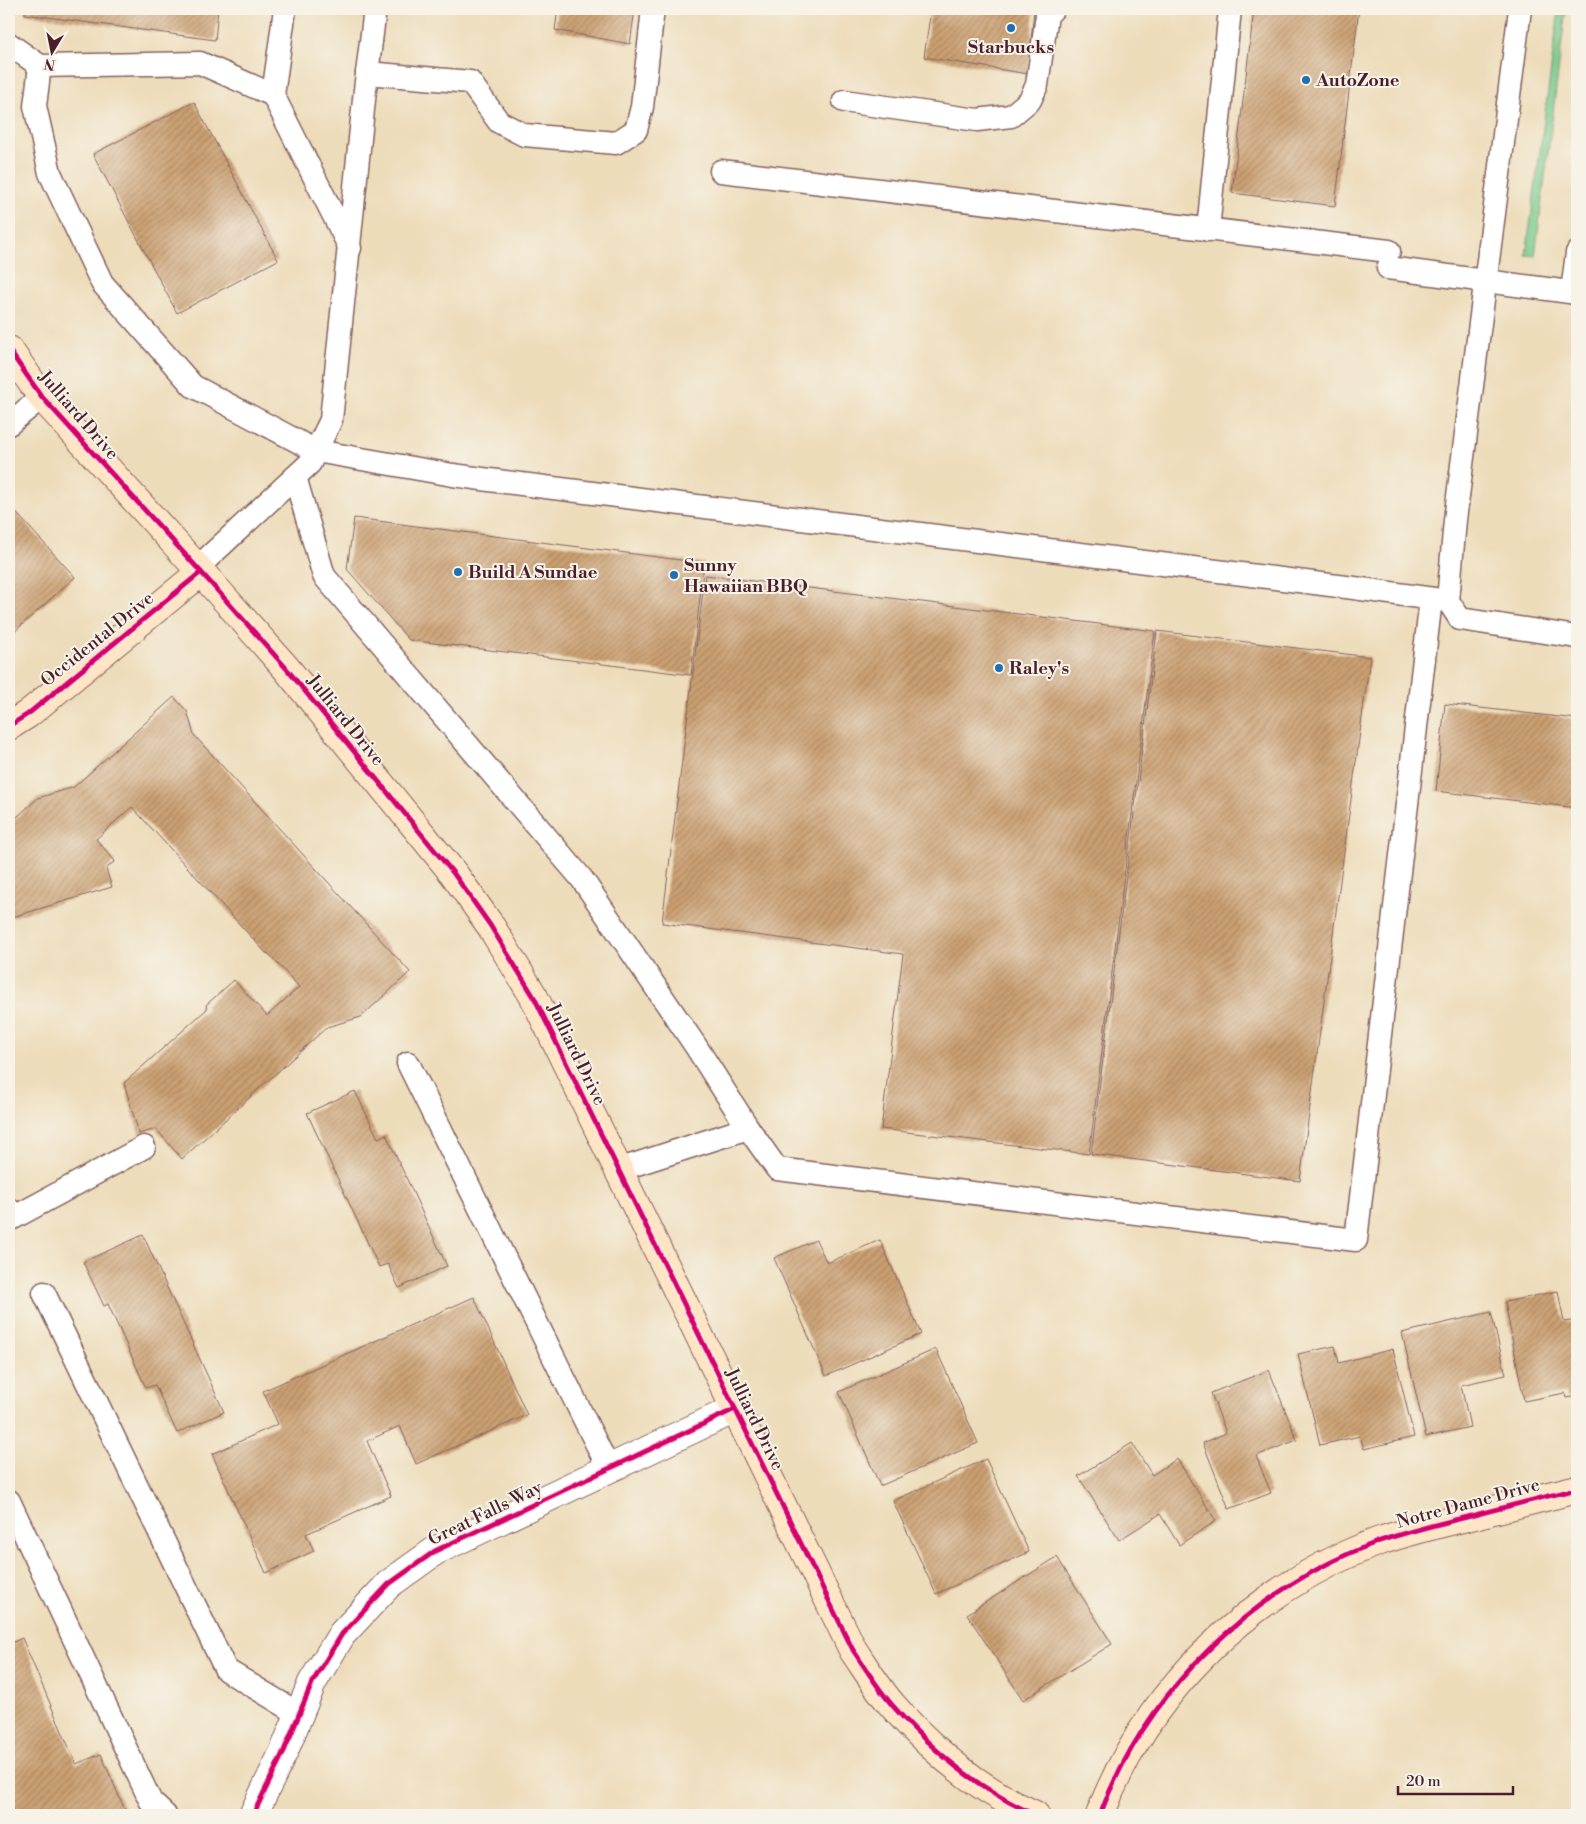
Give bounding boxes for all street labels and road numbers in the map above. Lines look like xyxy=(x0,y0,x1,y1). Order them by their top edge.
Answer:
street label: Julliard Drive xyxy=(33,365,124,465)
street label: Occidental Drive xyxy=(36,587,159,692)
street label: Julliard Drive xyxy=(301,669,389,771)
street label: Julliard Drive xyxy=(541,998,611,1109)
street label: Julliard Drive xyxy=(719,1363,789,1474)
street label: Notre Dame Drive xyxy=(1394,1473,1542,1534)
street label: Great Falls Way xyxy=(424,1476,546,1551)

